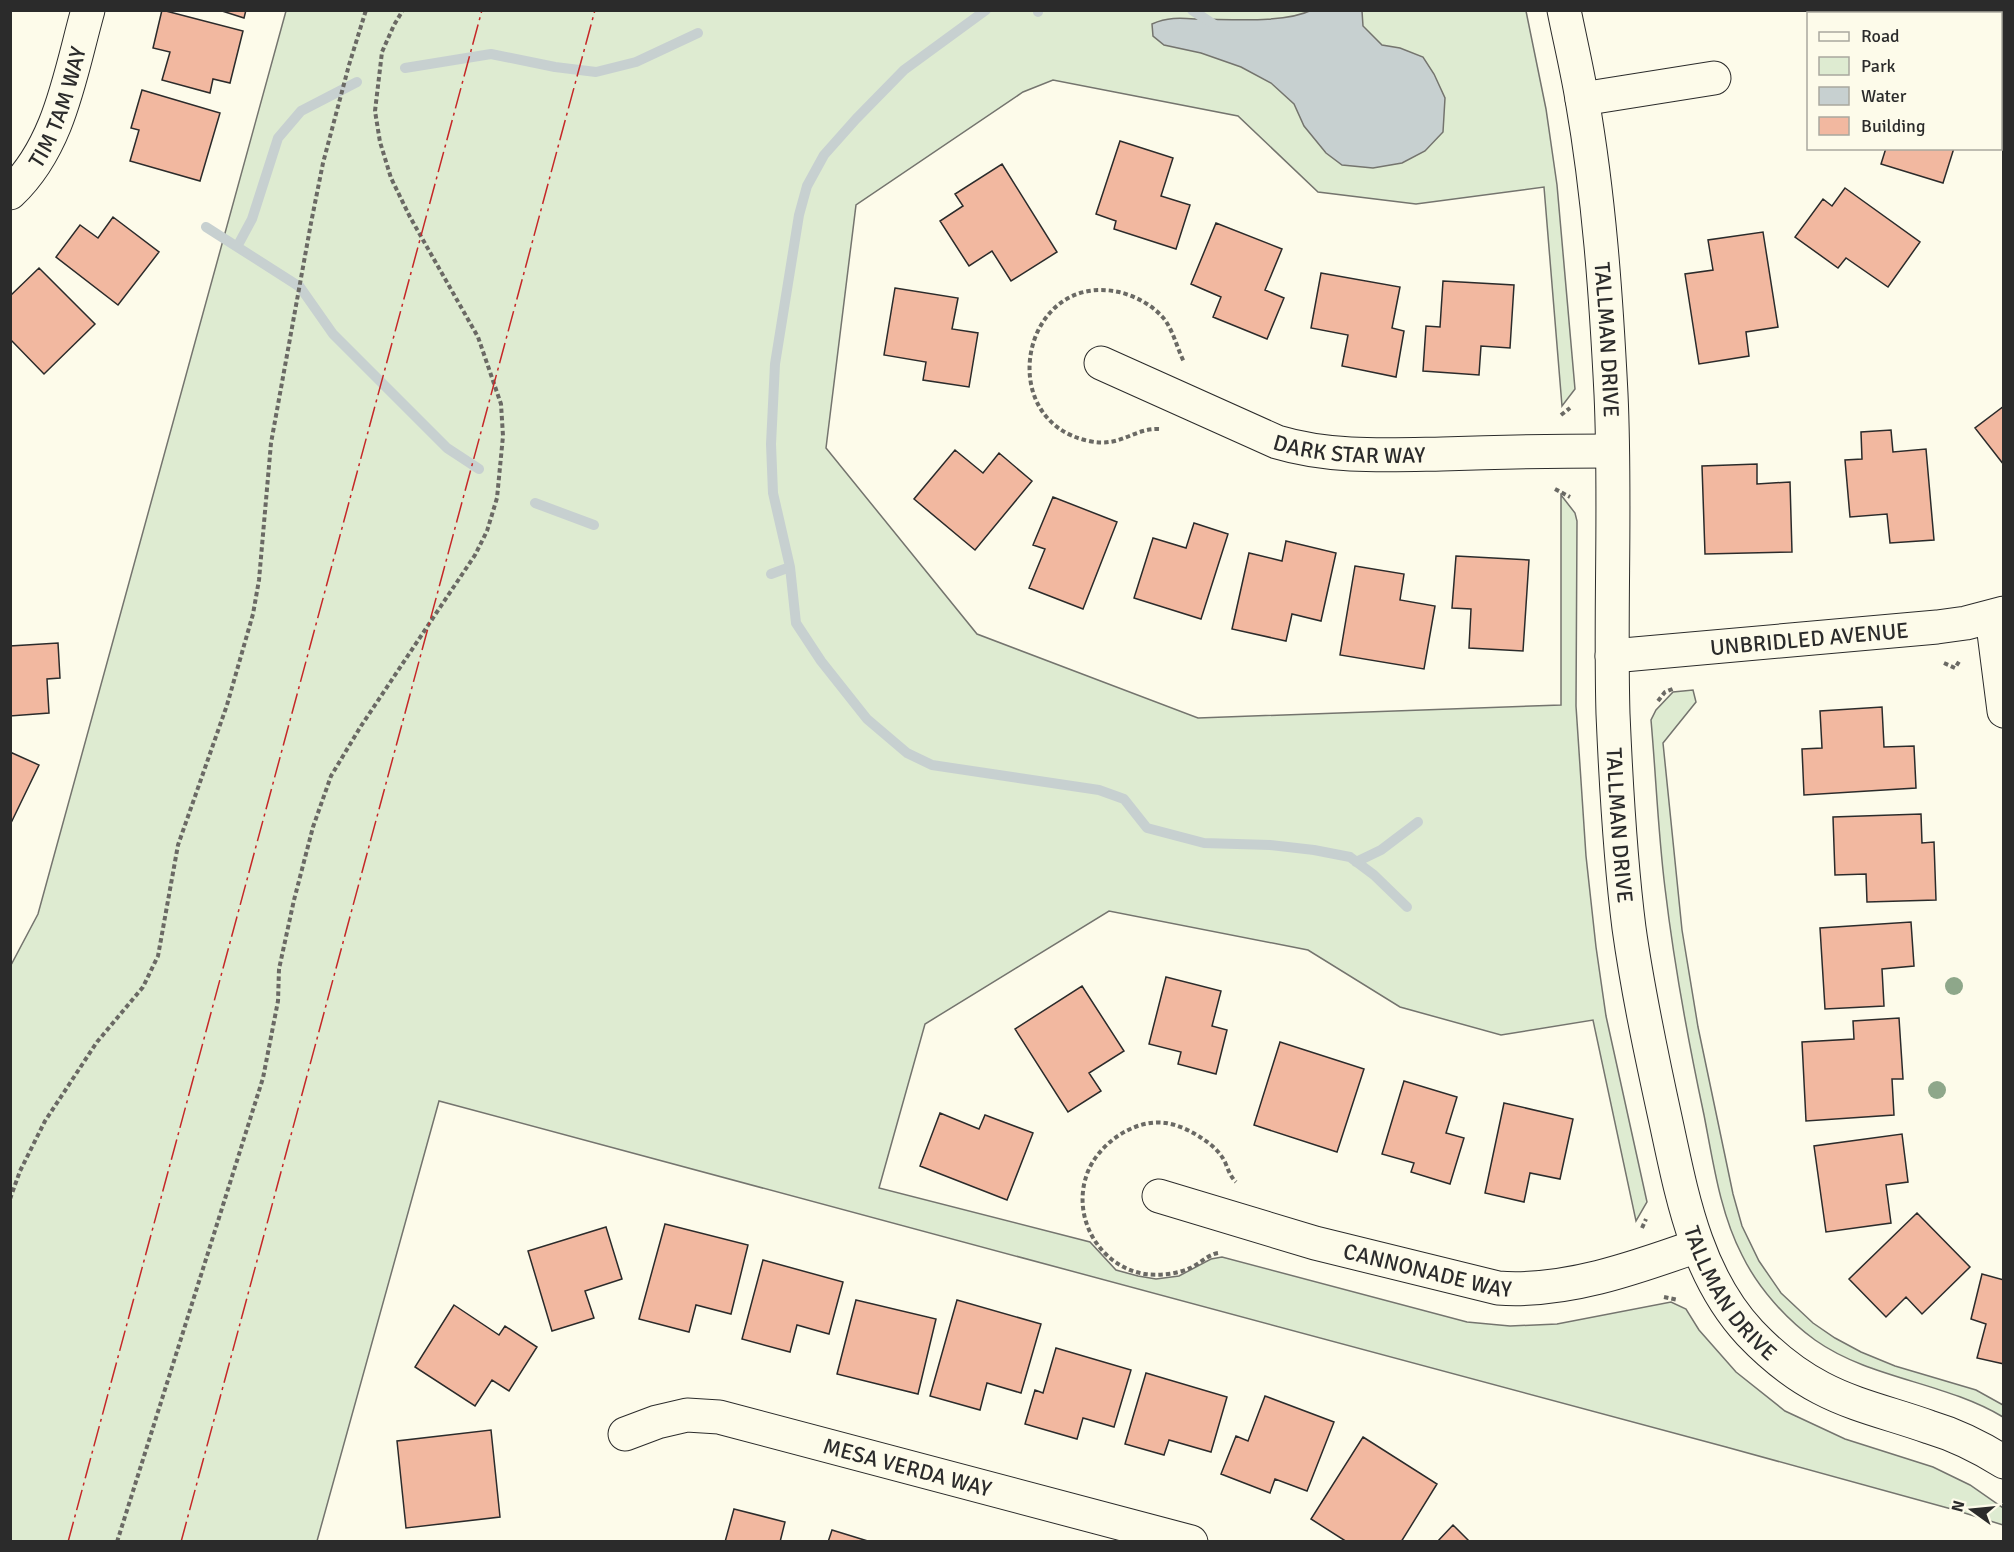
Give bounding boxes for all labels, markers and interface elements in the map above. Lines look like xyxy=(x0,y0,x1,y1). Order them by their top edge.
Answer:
legend xyxy=(1807,12,2002,150)
text: Road xyxy=(1861,25,1900,47)
street label: TIM TAM WAY xyxy=(23,44,92,173)
text: Park xyxy=(1861,55,1896,77)
text: Water xyxy=(1861,85,1907,107)
text: Building xyxy=(1861,115,1925,137)
street label: TALLMAN DRIVE xyxy=(1588,261,1625,418)
street label: DARK STAR WAY xyxy=(1270,429,1426,469)
street label: UNBRIDLED AVENUE xyxy=(1709,617,1910,661)
street label: TALLMAN DRIVE xyxy=(1601,747,1639,904)
street label: TALLMAN DRIVE xyxy=(1678,1222,1783,1366)
street label: CANNONADE WAY xyxy=(1341,1237,1512,1303)
street label: MESA VERDA WAY xyxy=(820,1432,994,1503)
north arrow xyxy=(1942,1480,2002,1540)
text: N xyxy=(1947,1498,1970,1514)

